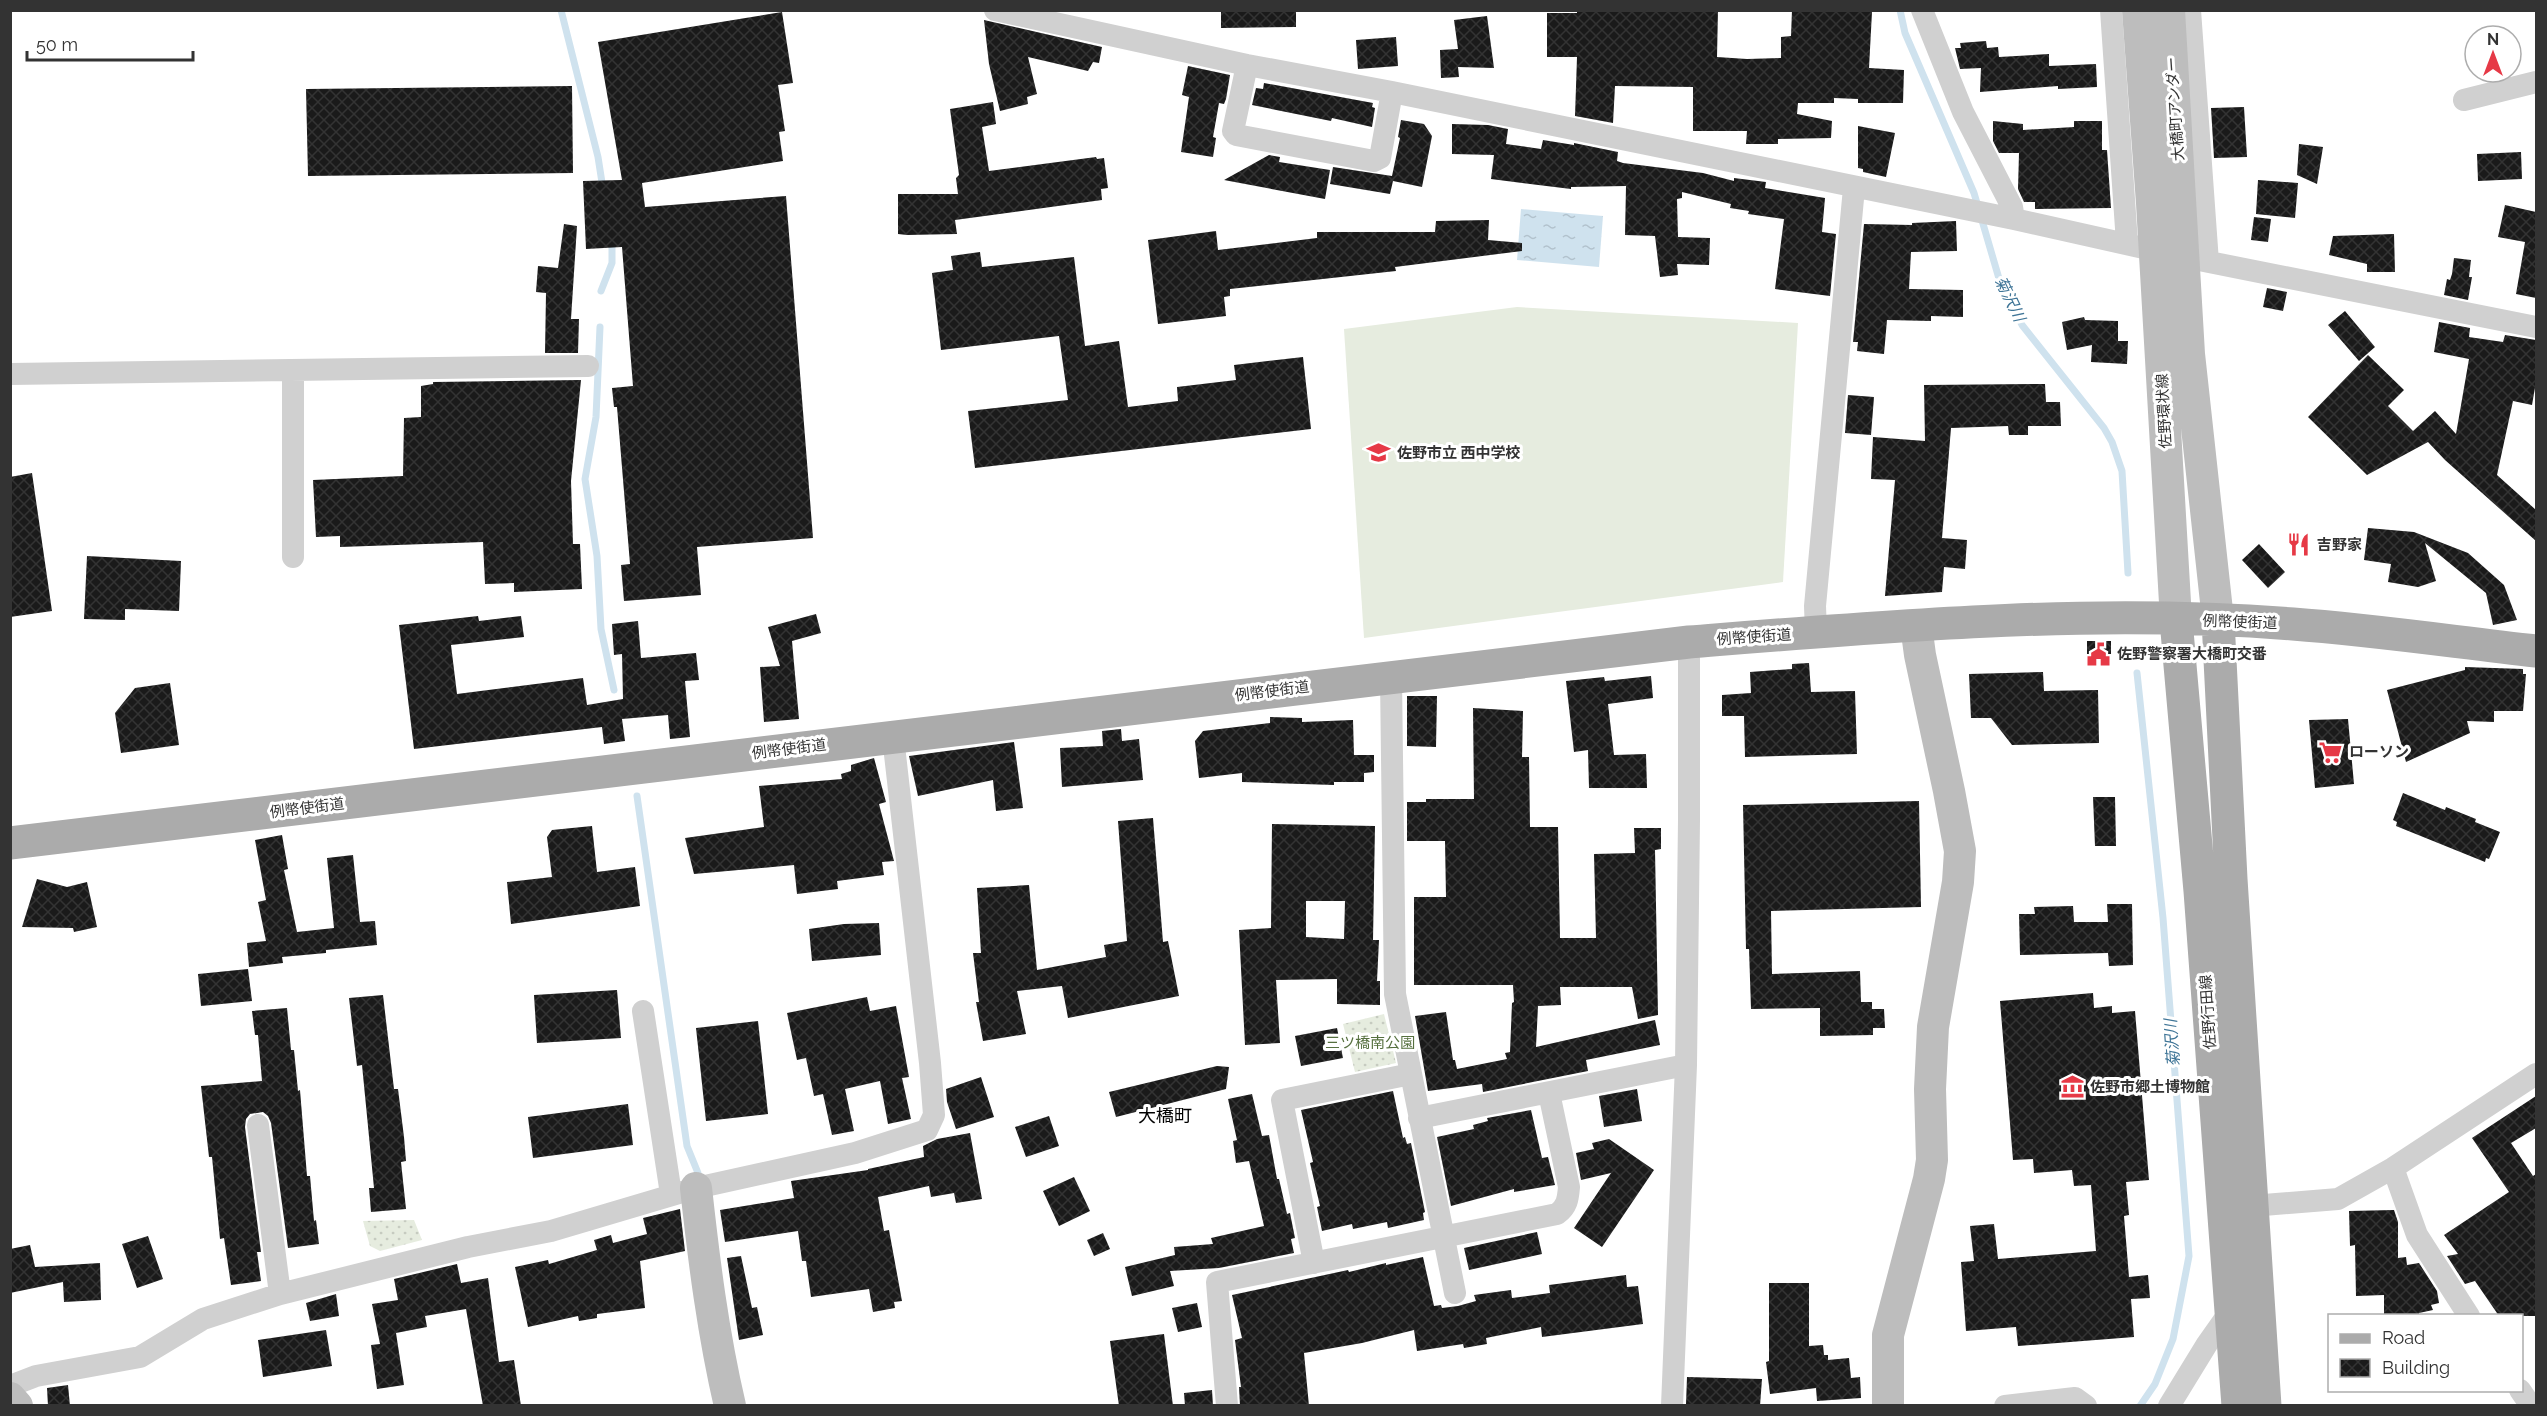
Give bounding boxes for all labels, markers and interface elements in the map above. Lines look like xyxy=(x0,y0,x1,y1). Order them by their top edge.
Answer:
scale bar xyxy=(27,24,194,62)
north arrow xyxy=(2463,24,2523,84)
text: N xyxy=(2487,30,2499,49)
text: 50 m xyxy=(36,34,78,55)
street label: 大橋町アンダー xyxy=(2162,56,2188,162)
water label: 菊沢川 xyxy=(1991,273,2030,327)
street label: 佐野環状線 xyxy=(2153,373,2175,449)
school or university icon: 佐野市立 西中学校 xyxy=(1366,440,1392,466)
place label: 佐野市立 西中学校 xyxy=(1397,444,1521,462)
restaurant icon: 吉野家 xyxy=(2286,532,2312,558)
place label: 吉野家 xyxy=(2317,536,2362,554)
street label: 例幣使街道 xyxy=(2202,612,2278,632)
street label: 例幣使街道 xyxy=(1716,625,1792,649)
public building icon: 佐野警察署大橋町交番 xyxy=(2086,641,2112,667)
place label: 佐野警察署大橋町交番 xyxy=(2117,645,2267,663)
street label: 例幣使街道 xyxy=(1234,677,1310,705)
street label: 例幣使街道 xyxy=(751,735,827,763)
supermarket icon: ローソン xyxy=(2318,739,2344,765)
place label: ローソン xyxy=(2349,743,2409,761)
street label: 例幣使街道 xyxy=(269,794,345,822)
street label: 佐野行田線 xyxy=(2196,974,2220,1050)
water label: 菊沢川 xyxy=(2161,1016,2183,1068)
park label: 三ツ橋南公園 xyxy=(1325,1034,1415,1052)
museum icon: 佐野市郷土博物館 xyxy=(2059,1074,2085,1100)
place label: 佐野市郷土博物館 xyxy=(2090,1078,2210,1096)
district label: 大橋町 xyxy=(1138,1105,1192,1126)
legend xyxy=(2328,1314,2523,1392)
text: Road xyxy=(2382,1327,2425,1348)
text: Building xyxy=(2382,1357,2450,1378)

